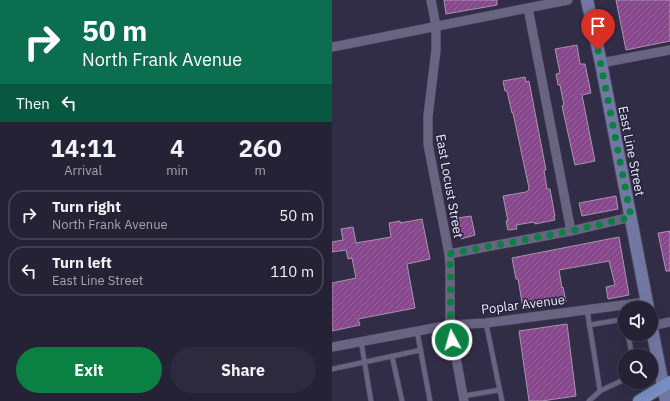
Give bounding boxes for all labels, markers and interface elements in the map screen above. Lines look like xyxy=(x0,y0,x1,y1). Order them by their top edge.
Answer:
pin xyxy=(581,9,615,50)
text: 50 m xyxy=(82,12,147,49)
icon: arrive xyxy=(587,15,609,37)
icon: right xyxy=(16,16,68,68)
text: North Frank Avenue xyxy=(82,48,242,71)
icon: left xyxy=(58,92,80,114)
text: Then xyxy=(16,94,50,113)
street label: East Line Street xyxy=(614,105,649,198)
text: 14:11 xyxy=(50,132,116,164)
text: 4 xyxy=(170,132,184,164)
text: 260 xyxy=(238,132,282,164)
street label: East Locust Street xyxy=(432,133,467,240)
text: Arrival xyxy=(64,162,102,179)
text: min xyxy=(166,162,188,179)
text: m xyxy=(254,162,266,179)
text: Turn right xyxy=(52,197,121,216)
icon: right xyxy=(18,204,40,226)
text: 50 m xyxy=(279,206,314,225)
text: North Frank Avenue xyxy=(52,216,168,233)
text: Turn left xyxy=(52,253,112,272)
icon: left xyxy=(18,260,40,282)
text: 110 m xyxy=(270,262,314,281)
text: East Line Street xyxy=(52,272,143,289)
street label: Poplar Avenue xyxy=(480,291,566,318)
map controls xyxy=(618,301,658,389)
button: sound xyxy=(618,301,658,341)
position arrow xyxy=(431,319,473,361)
button: Exit xyxy=(16,347,162,393)
button: Share xyxy=(170,347,316,393)
button: search xyxy=(618,349,658,389)

